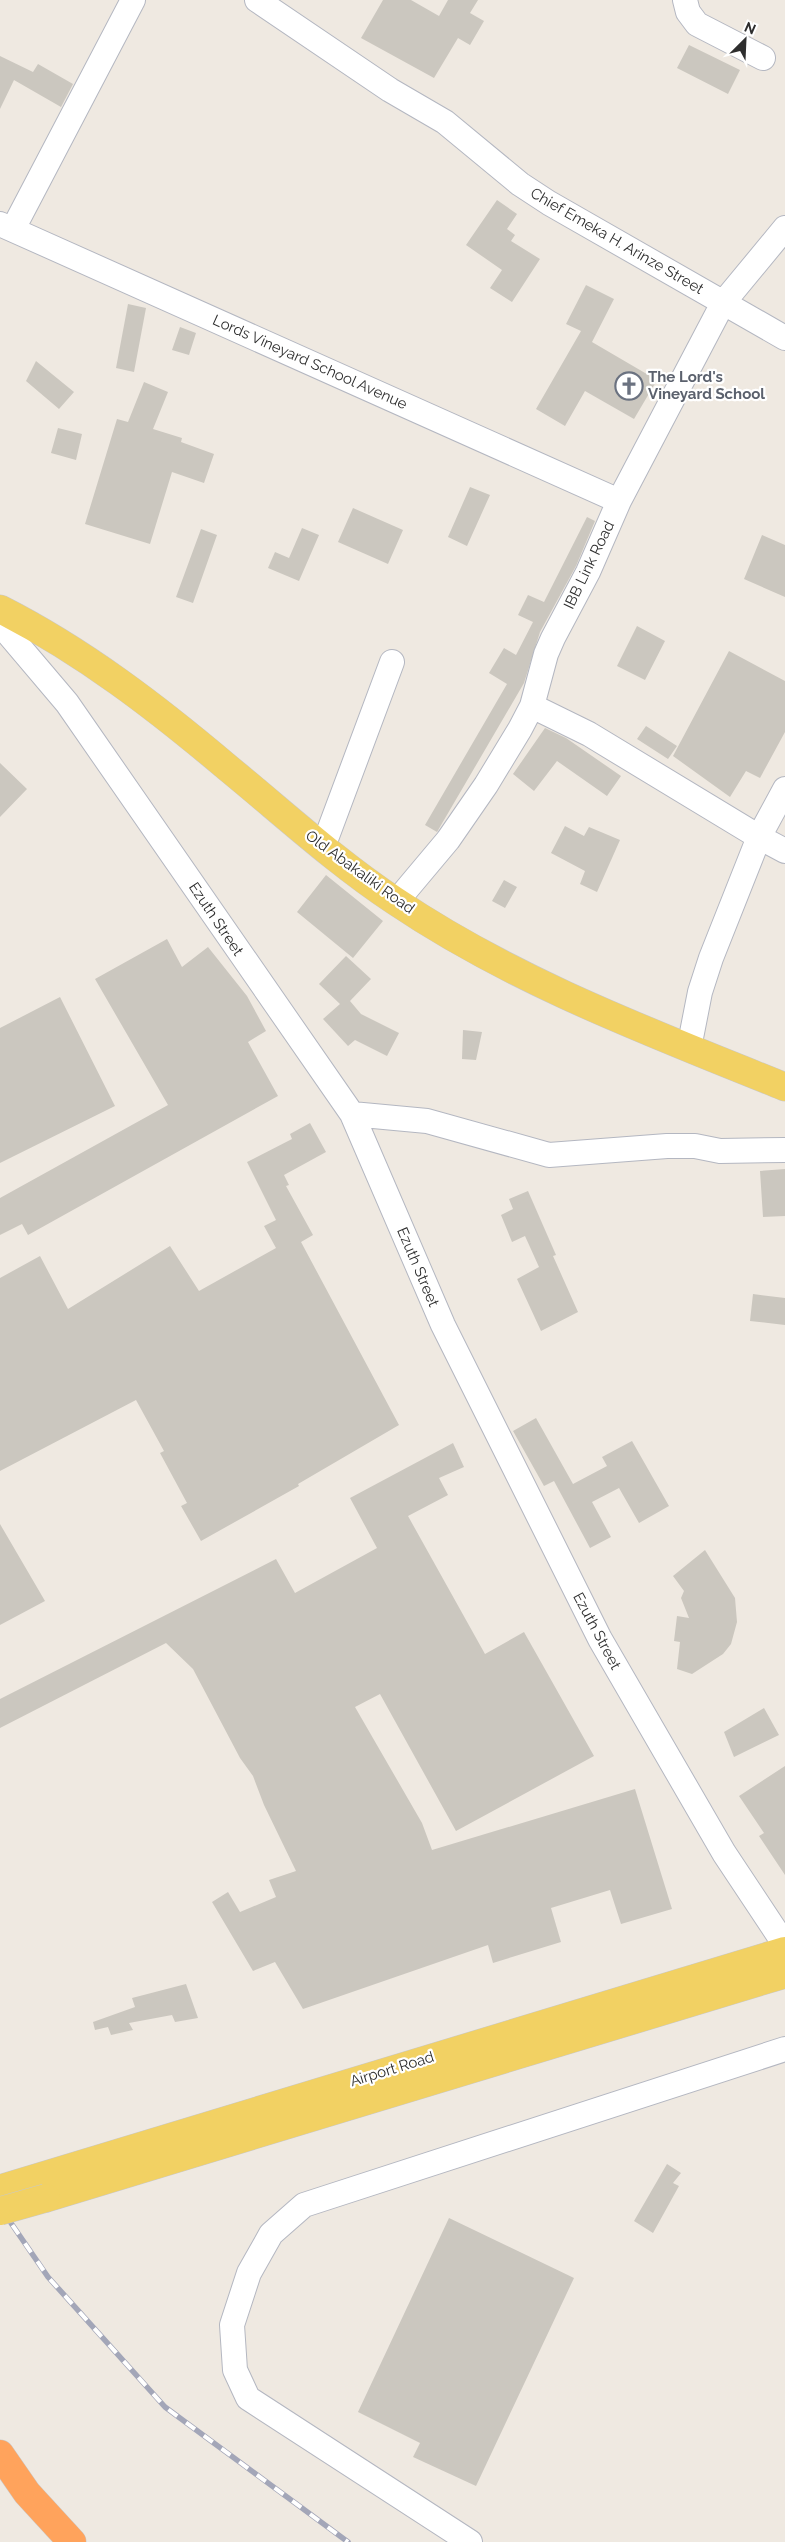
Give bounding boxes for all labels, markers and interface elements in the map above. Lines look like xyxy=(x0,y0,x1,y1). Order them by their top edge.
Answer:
north arrow xyxy=(720,15,770,65)
text: N xyxy=(742,19,758,38)
street label: Chief Emeka H. Arinze Street xyxy=(527,184,707,298)
street label: Lords Vineyard School Avenue xyxy=(210,311,410,413)
place label: The Lord's Vineyard School xyxy=(648,368,765,403)
church icon: The Lord's Vineyard School xyxy=(614,371,644,401)
street label: IBB Link Road xyxy=(560,518,618,612)
street label: Old Abakaliki Road xyxy=(302,826,418,918)
street label: Ezuth Street xyxy=(185,879,247,959)
street label: Ezuth Street xyxy=(393,1225,443,1309)
street label: Ezuth Street xyxy=(569,1589,625,1673)
street label: Airport Road xyxy=(348,2048,436,2090)

